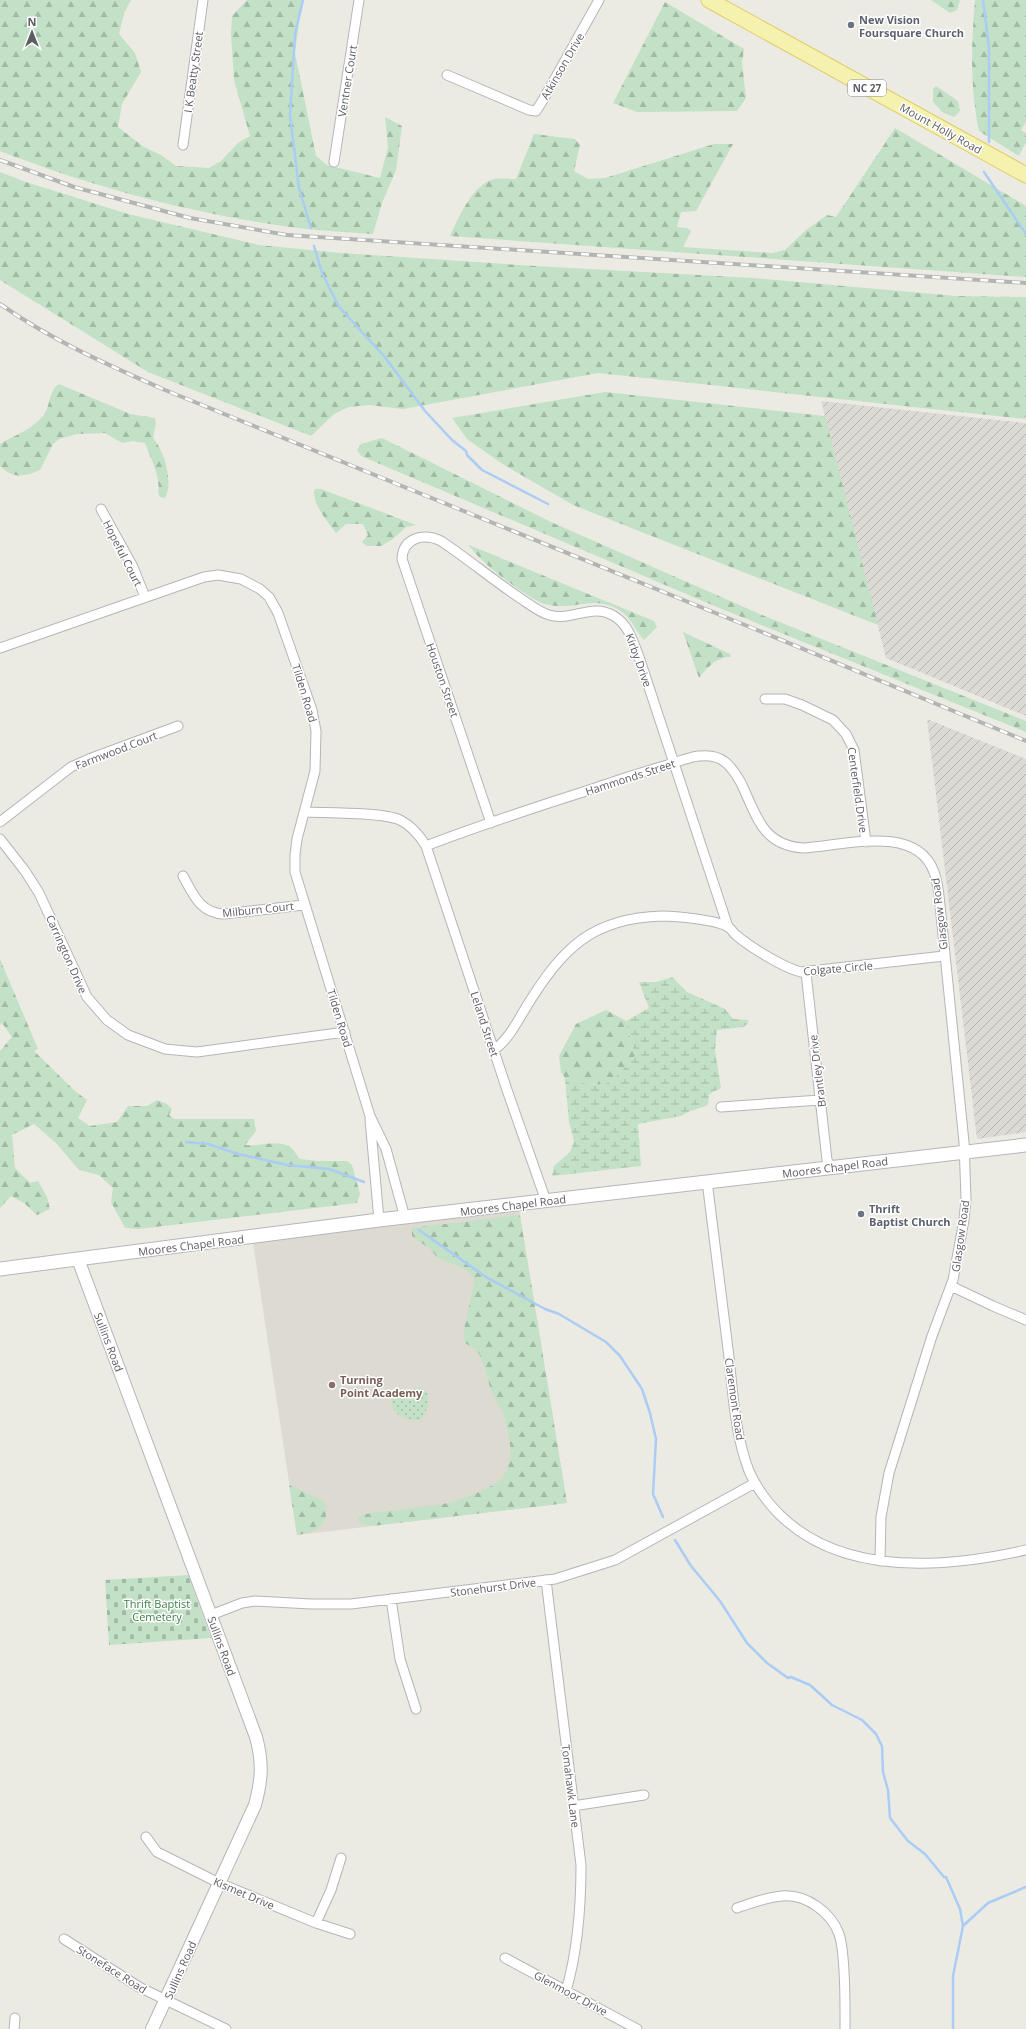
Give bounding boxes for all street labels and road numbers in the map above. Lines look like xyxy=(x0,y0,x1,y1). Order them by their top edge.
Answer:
street label: I K Beatty Street xyxy=(180,30,206,114)
street label: Atkinson Drive xyxy=(537,30,587,102)
street label: Ventner Court xyxy=(334,44,360,118)
road number: NC 27 xyxy=(848,80,886,96)
street label: Mount Holly Road xyxy=(897,99,985,157)
street label: Hopeful Court xyxy=(100,517,146,589)
street label: Kirby Drive xyxy=(622,631,656,689)
street label: Houston Street xyxy=(423,641,463,719)
street label: Tilden Road xyxy=(289,662,321,724)
street label: Farmwood Court xyxy=(73,727,159,773)
street label: Centerfield Drive xyxy=(845,746,871,834)
street label: Hammonds Street xyxy=(583,755,677,799)
street label: Glasgow Road xyxy=(927,877,951,951)
street label: Milburn Court xyxy=(222,898,295,920)
street label: Carrington Drive xyxy=(43,912,91,996)
street label: Colgate Circle xyxy=(803,957,873,979)
street label: Tilden Road xyxy=(324,987,356,1049)
street label: Leland Street xyxy=(467,989,503,1059)
street label: Brantley Drive xyxy=(805,1034,829,1108)
street label: Moores Chapel Road xyxy=(781,1153,889,1181)
street label: Moores Chapel Road xyxy=(459,1191,567,1219)
street label: Glasgow Road xyxy=(948,1199,972,1273)
street label: Moores Chapel Road xyxy=(137,1231,245,1259)
street label: Sullins Road xyxy=(91,1310,127,1374)
street label: Claremont Road xyxy=(722,1357,748,1441)
street label: Stonehurst Drive xyxy=(449,1574,537,1600)
street label: Sullins Road xyxy=(204,1614,240,1678)
street label: Tomahawk Lane xyxy=(558,1744,584,1828)
street label: Kismet Drive xyxy=(211,1873,277,1913)
street label: Sullins Road xyxy=(160,1939,200,2001)
street label: Stoneface Road xyxy=(74,1941,150,1997)
street label: Glenmoor Drive xyxy=(532,1967,610,2019)

